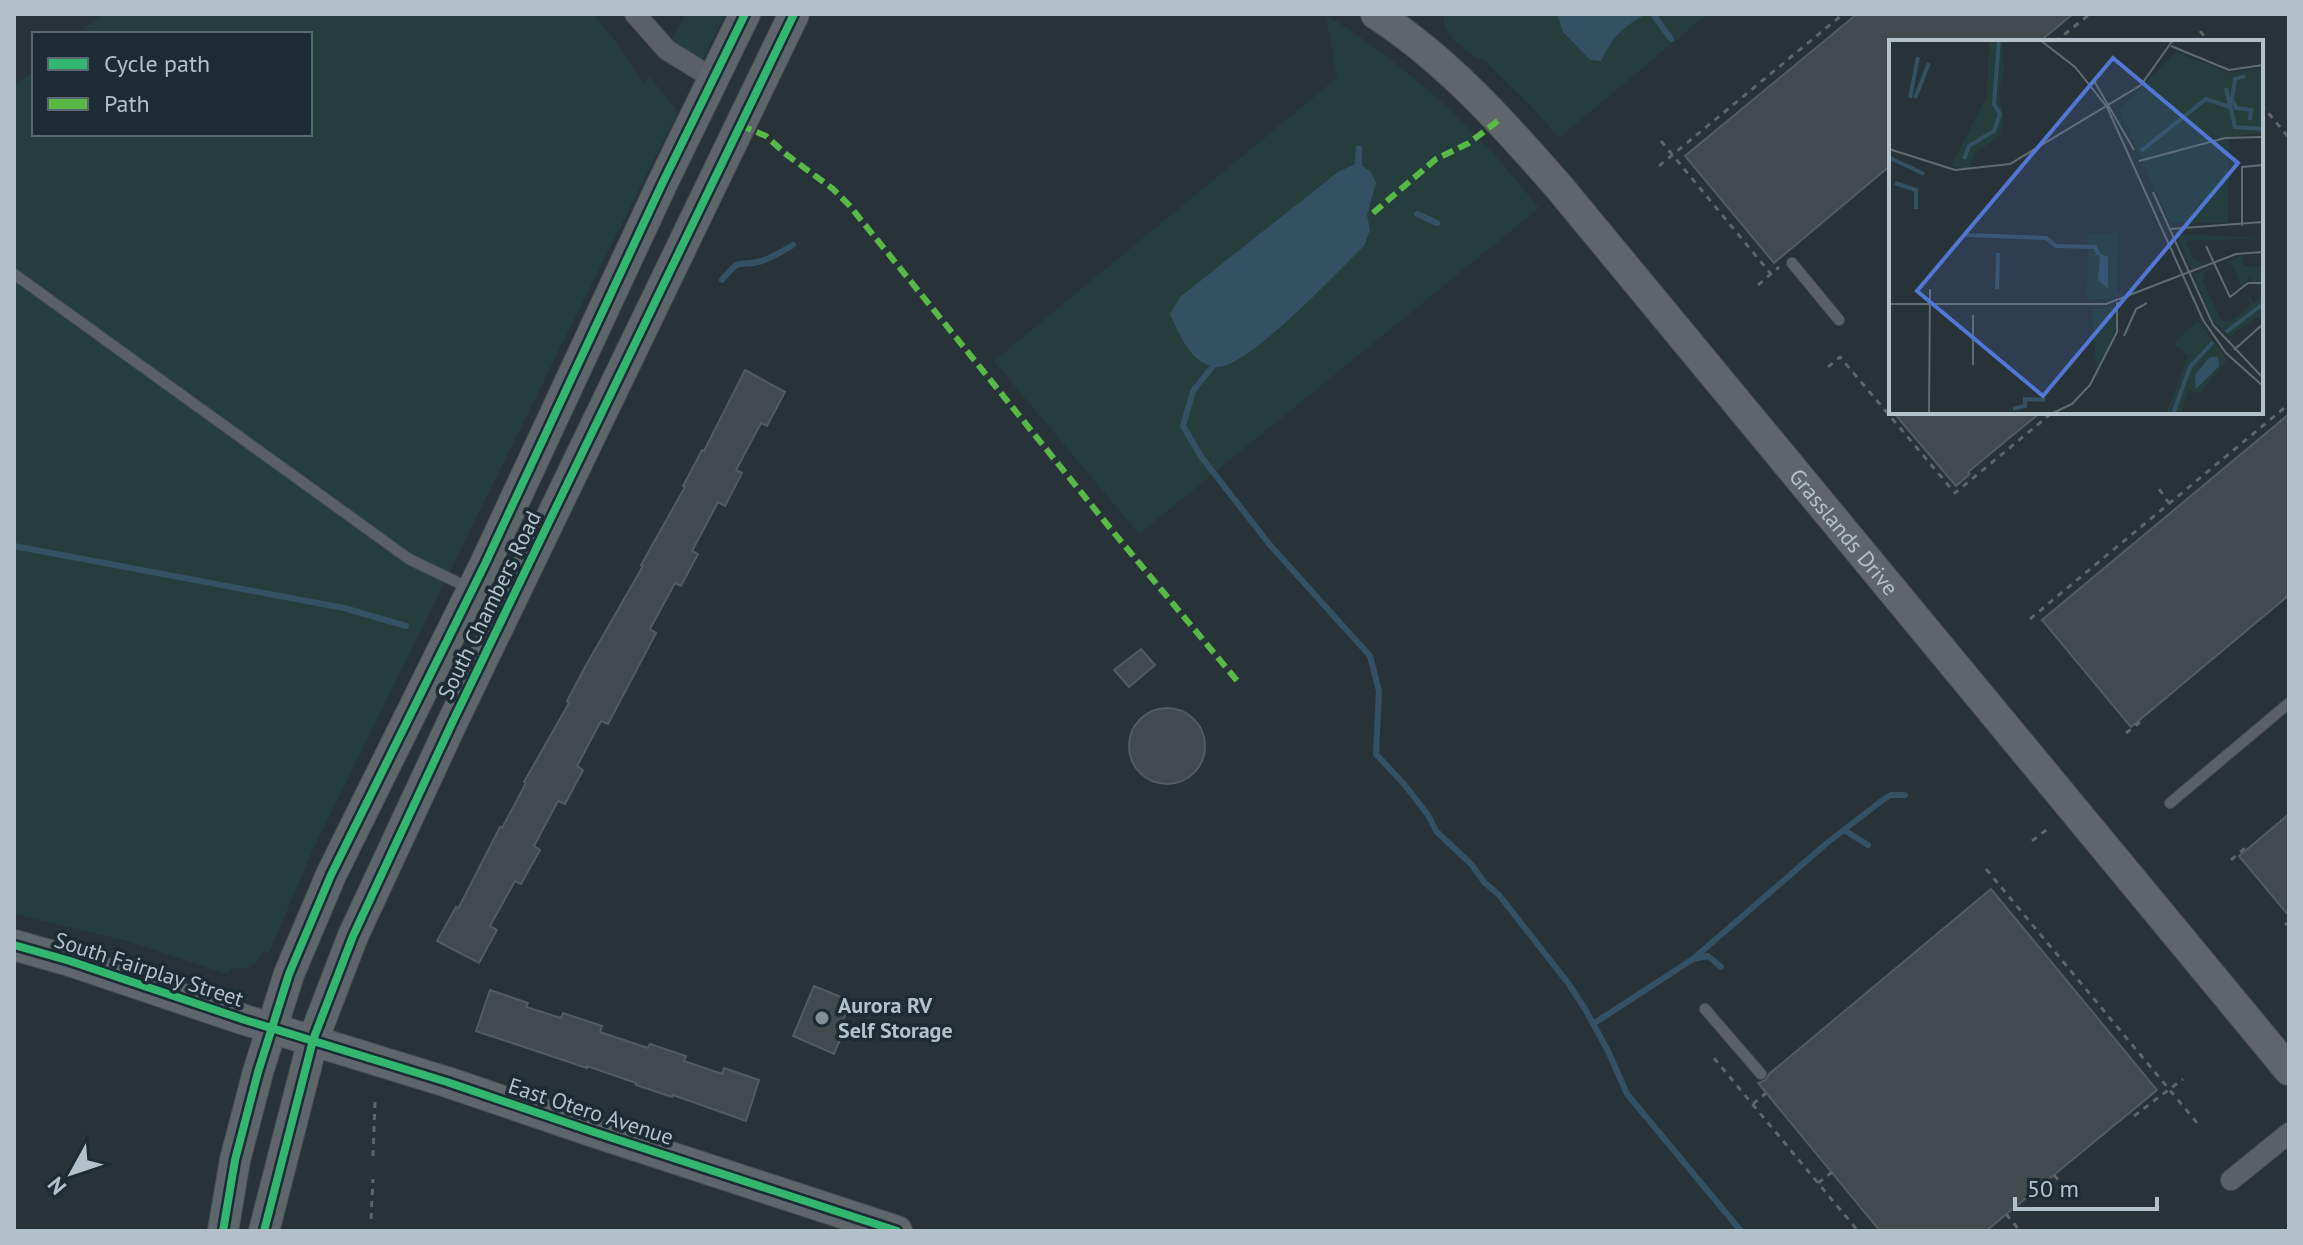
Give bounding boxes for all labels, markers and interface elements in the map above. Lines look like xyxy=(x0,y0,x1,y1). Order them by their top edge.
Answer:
legend xyxy=(32,32,312,136)
inset map xyxy=(1889,40,2263,414)
text: Cycle path xyxy=(104,48,210,79)
text: Path xyxy=(104,88,150,119)
street label: Grasslands Drive xyxy=(1783,463,1905,601)
street label: South Chambers Road xyxy=(431,506,547,704)
street label: South Fairplay Street xyxy=(51,925,248,1013)
place label: Aurora RV Self Storage xyxy=(838,991,953,1044)
marker: Aurora RV Self Storage xyxy=(813,1009,831,1027)
street label: East Otero Avenue xyxy=(505,1071,677,1151)
north arrow xyxy=(32,1133,112,1213)
scale bar xyxy=(2015,1161,2157,1211)
text: N xyxy=(41,1171,72,1200)
text: 50 m xyxy=(2027,1173,2079,1204)

